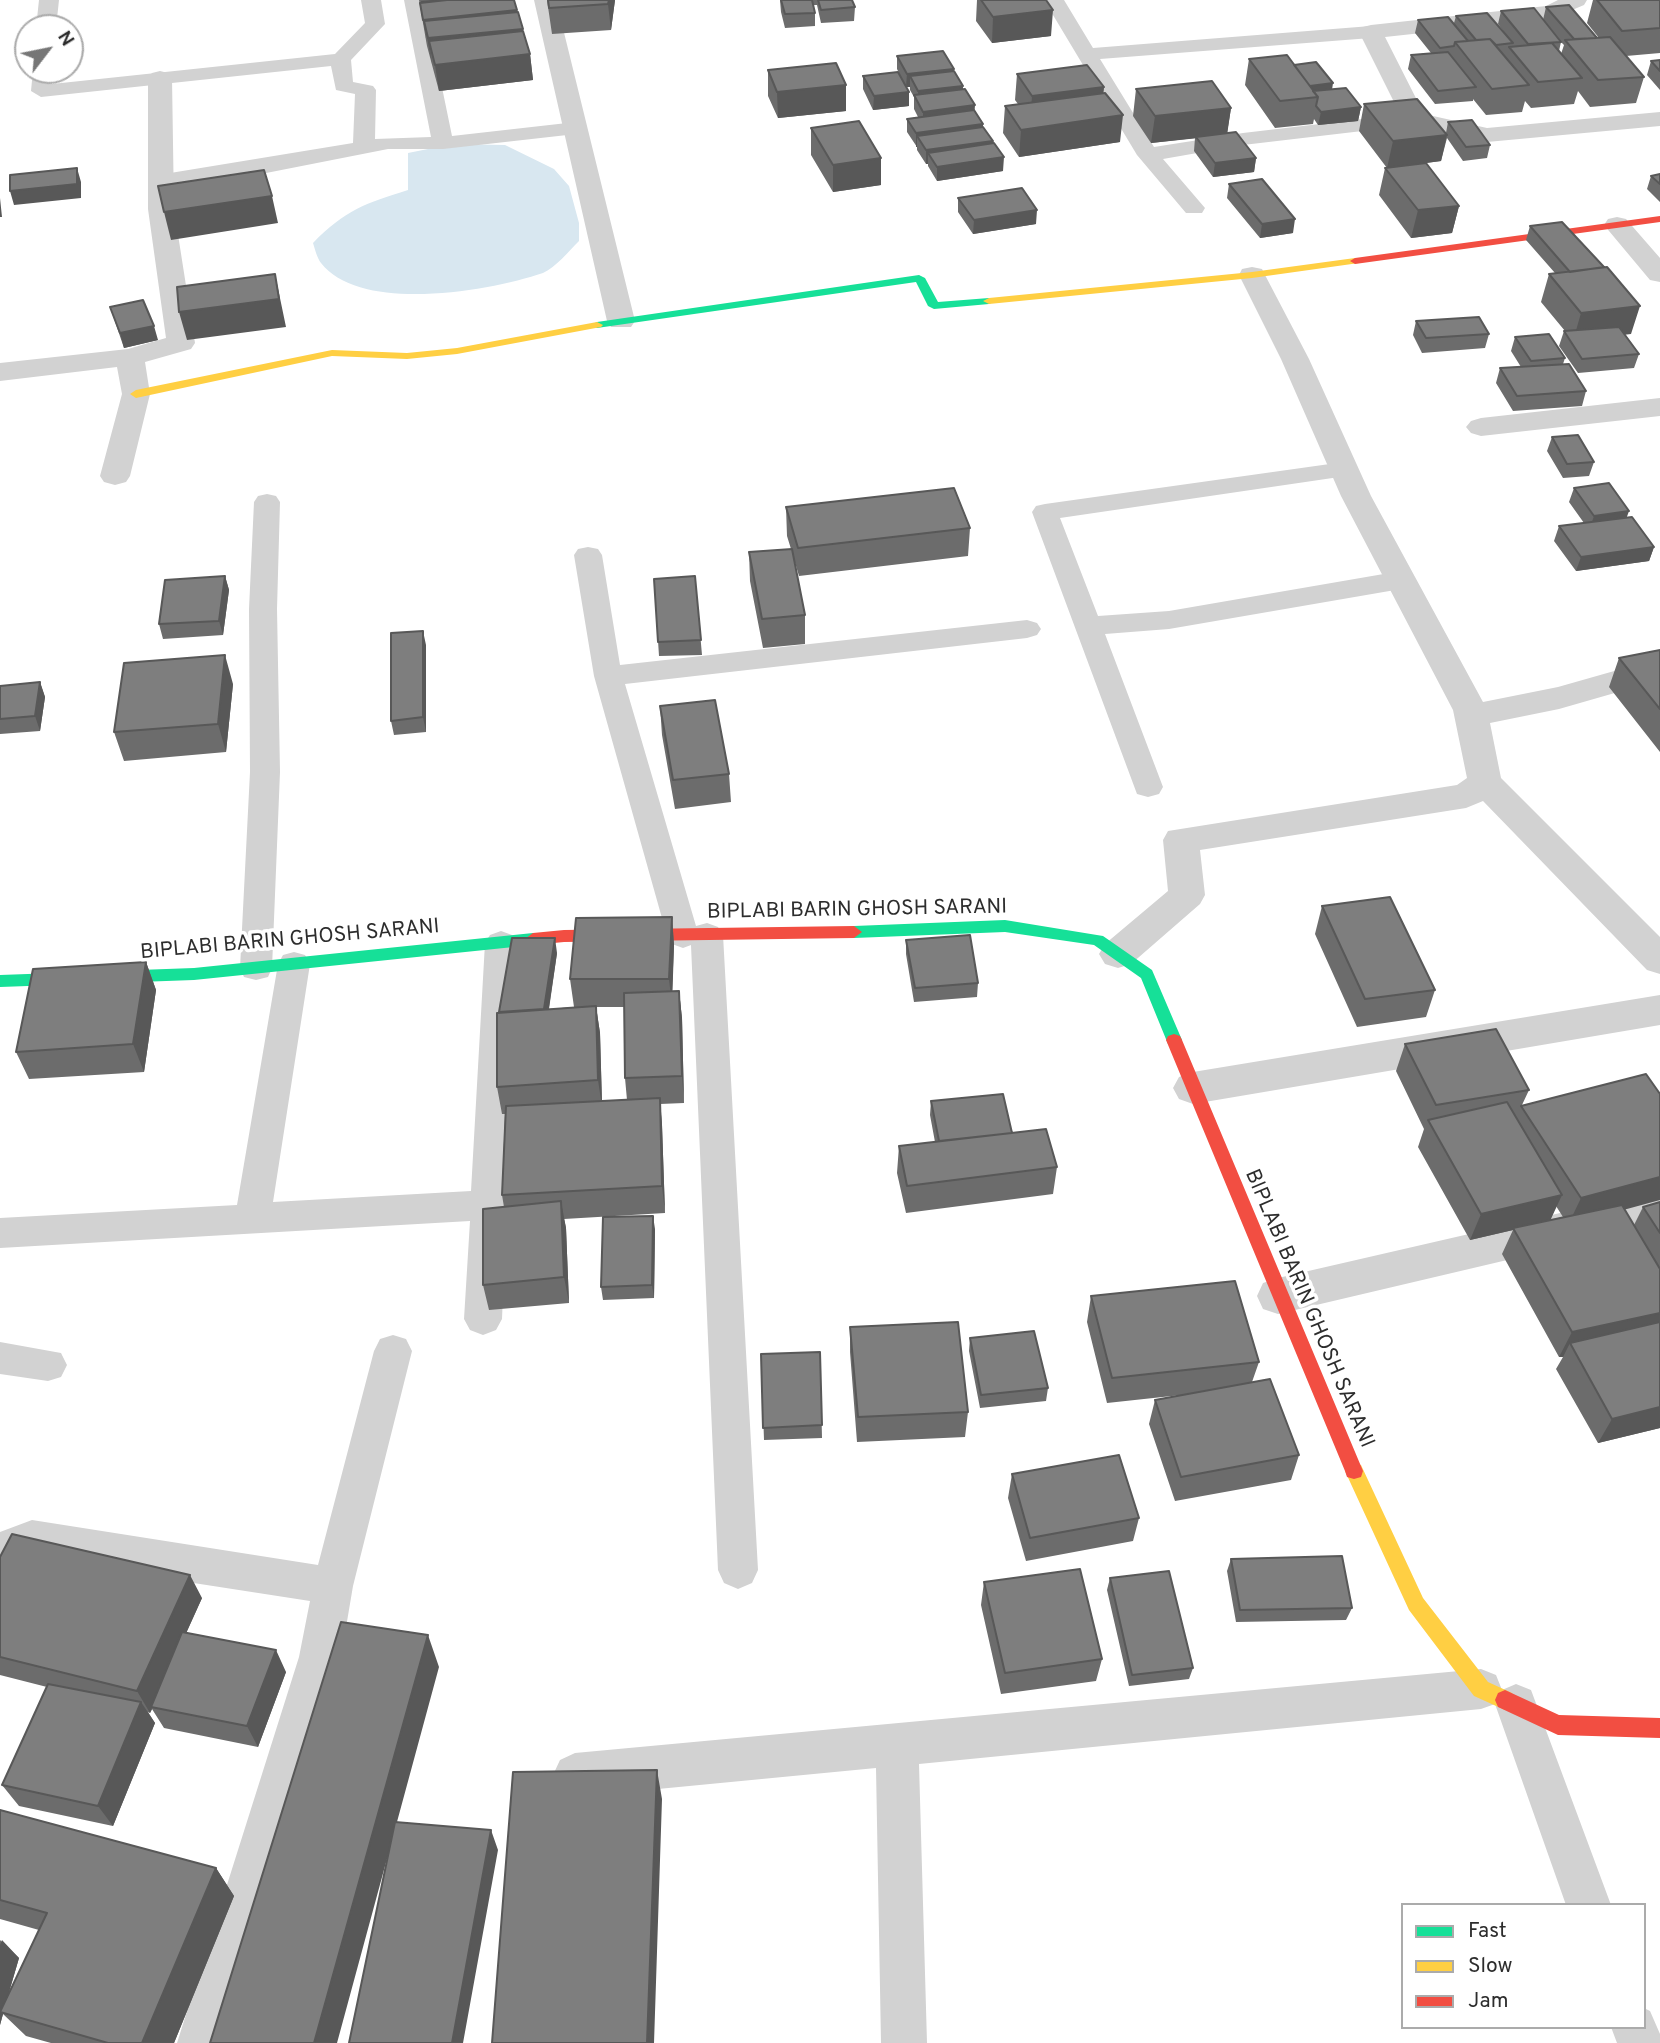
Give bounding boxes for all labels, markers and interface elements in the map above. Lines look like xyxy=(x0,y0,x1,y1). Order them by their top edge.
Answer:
north arrow xyxy=(14,14,84,84)
text: N xyxy=(51,27,79,51)
street label: BIPLABI BARIN GHOSH SARANI xyxy=(707,896,1007,926)
street label: BIPLABI BARIN GHOSH SARANI xyxy=(139,915,441,967)
street label: BIPLABI BARIN GHOSH SARANI xyxy=(1238,1166,1378,1452)
legend xyxy=(1401,1903,1646,2029)
text: Fast xyxy=(1468,1918,1507,1945)
text: Slow xyxy=(1468,1953,1513,1980)
text: Jam xyxy=(1468,1988,1509,2015)

